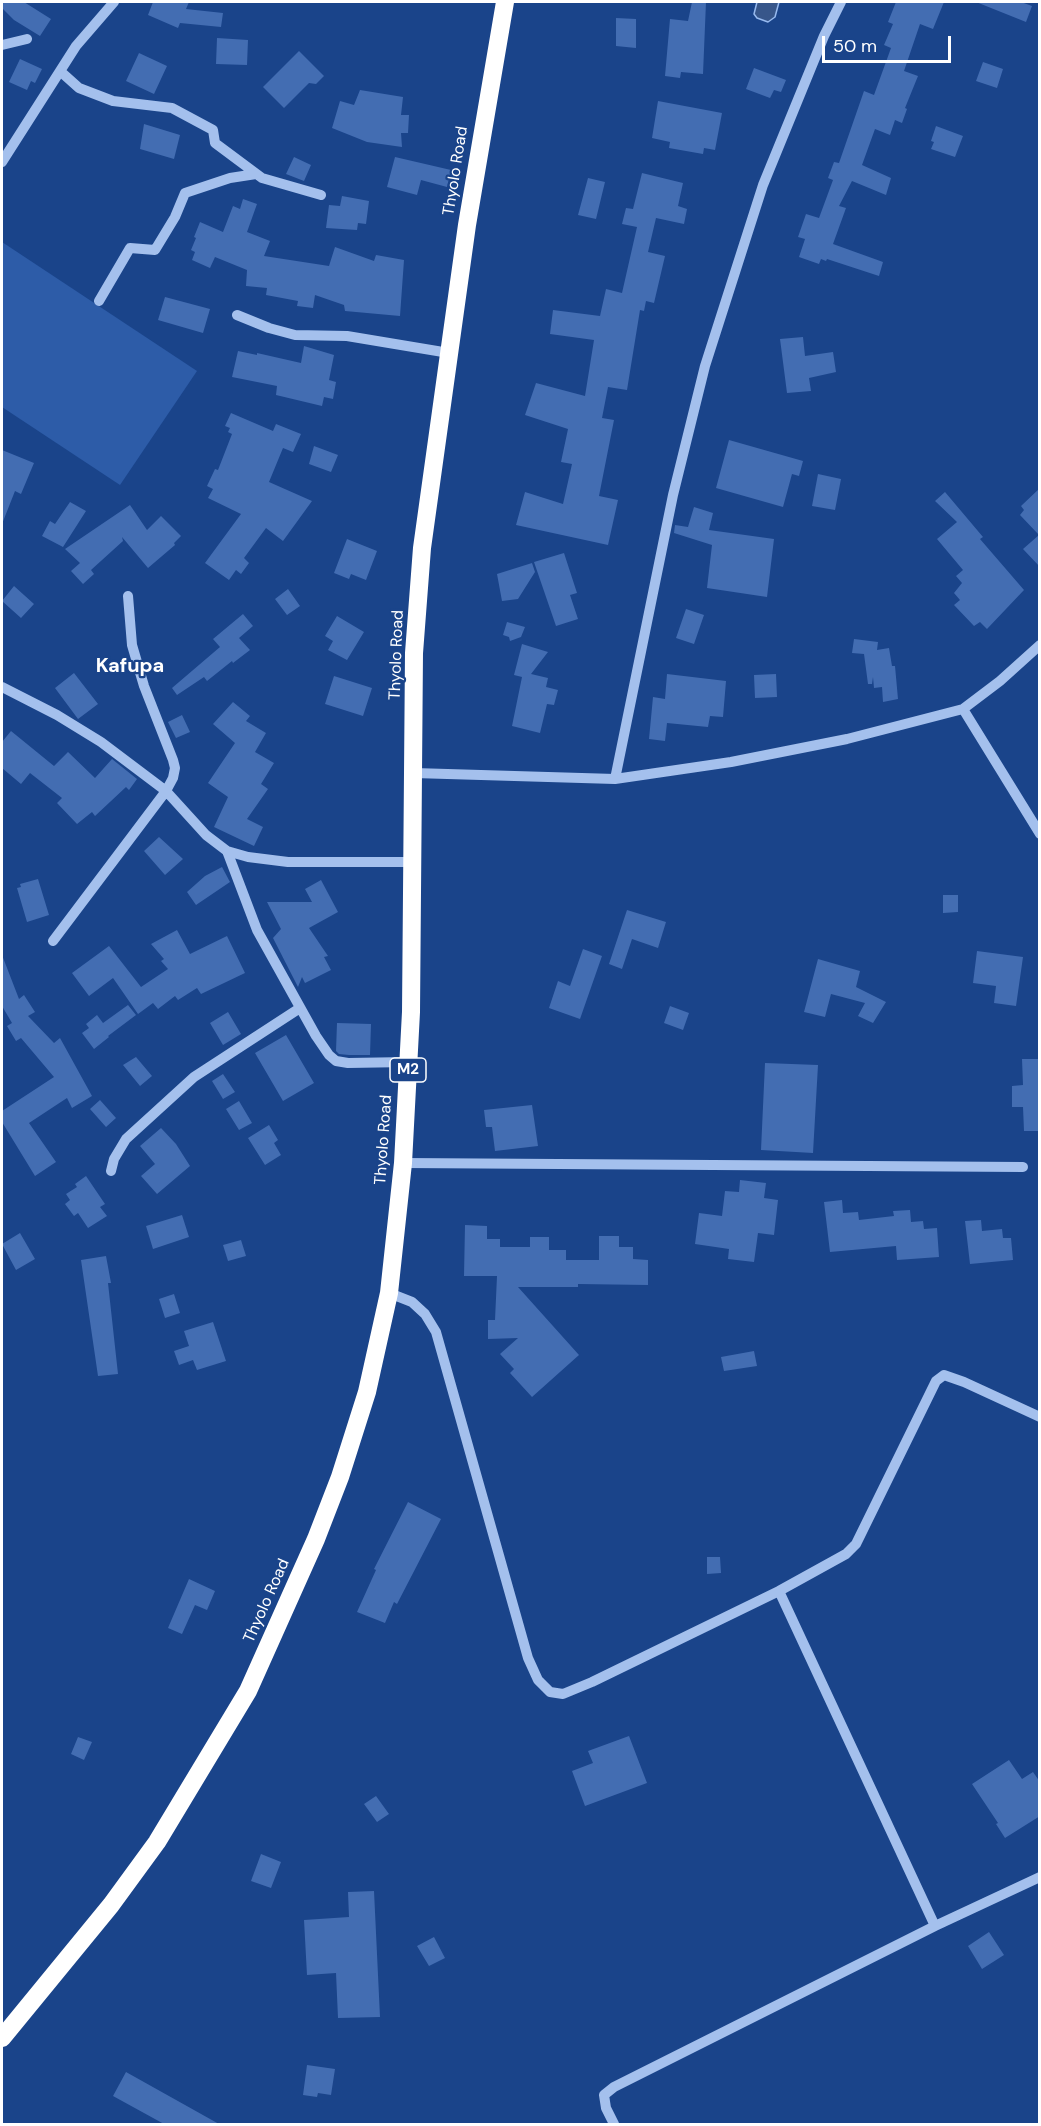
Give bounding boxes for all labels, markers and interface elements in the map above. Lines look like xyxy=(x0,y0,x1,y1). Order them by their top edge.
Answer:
scale bar xyxy=(825,24,954,62)
text: 50 m xyxy=(833,34,877,58)
street label: Thyolo Road xyxy=(439,125,473,217)
street label: Thyolo Road xyxy=(386,610,408,700)
district label: Kafupa xyxy=(96,655,164,679)
road number: M2 xyxy=(390,1058,426,1082)
street label: Thyolo Road xyxy=(371,1094,397,1186)
street label: Thyolo Road xyxy=(240,1556,294,1646)

